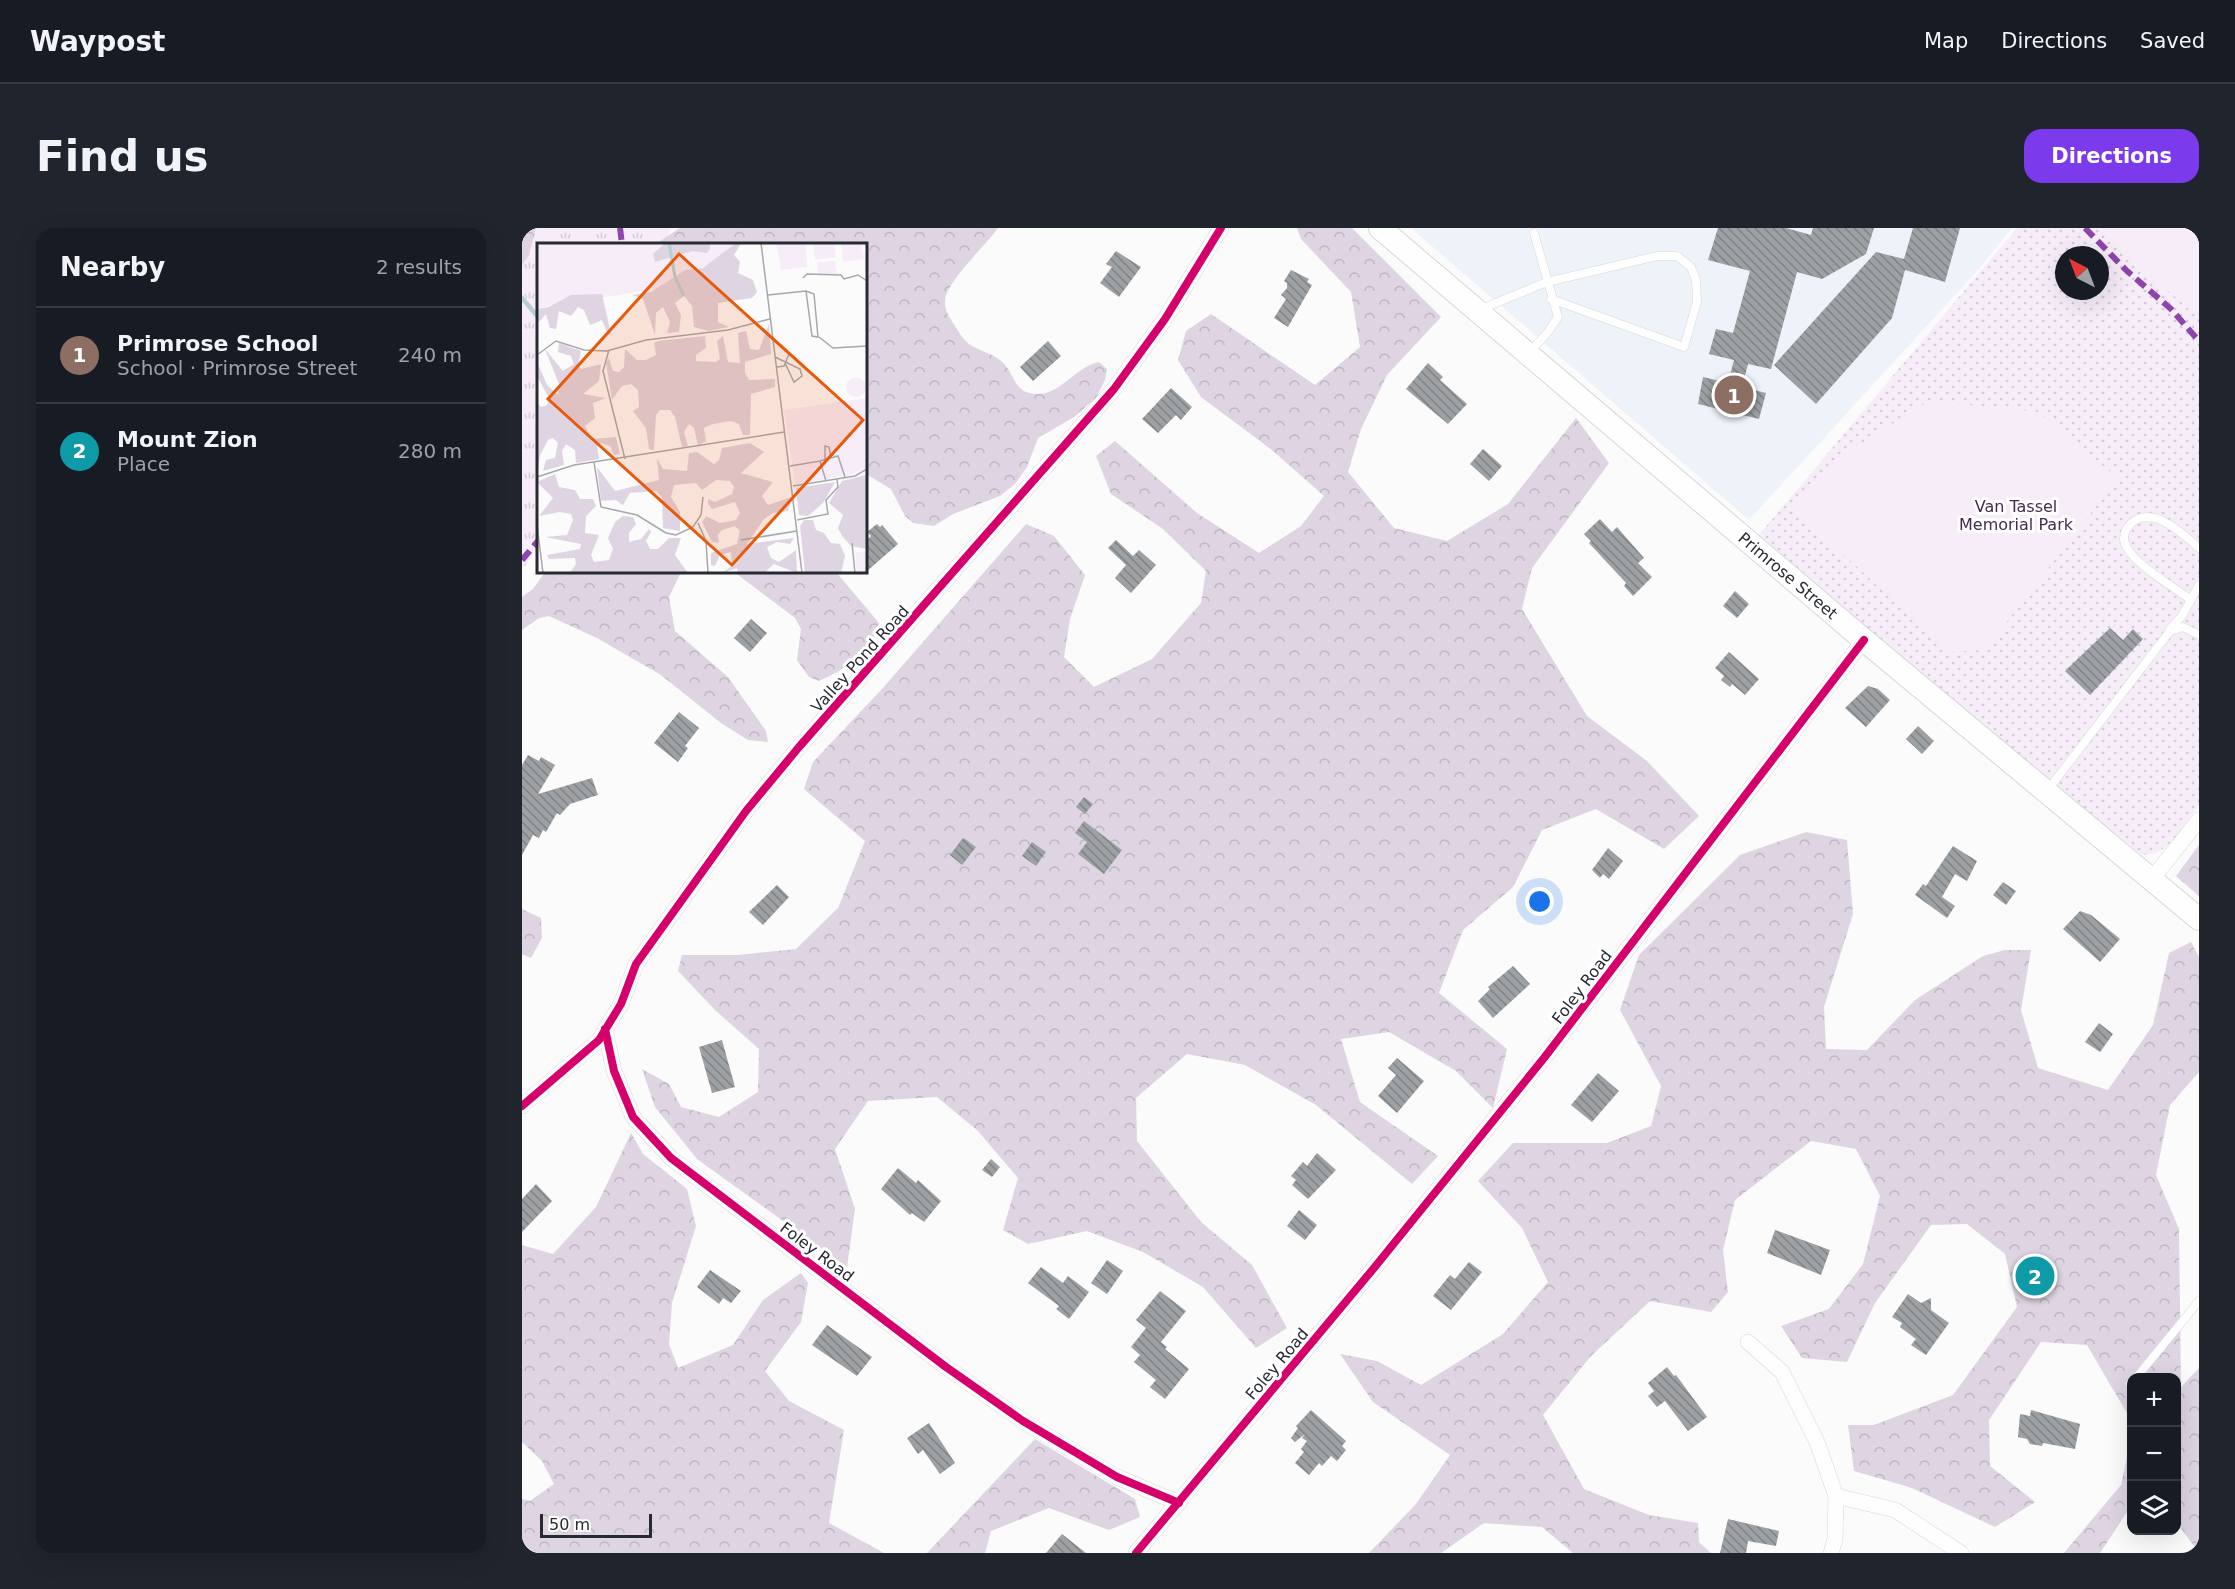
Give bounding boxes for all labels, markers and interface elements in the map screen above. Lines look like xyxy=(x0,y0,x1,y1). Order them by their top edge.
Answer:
text: Waypost xyxy=(30,25,166,58)
text: Map xyxy=(1924,29,1968,53)
text: Directions xyxy=(2001,29,2107,53)
text: Saved xyxy=(2140,29,2205,53)
button: Directions xyxy=(2024,129,2199,183)
text: Find us xyxy=(36,132,209,181)
inset map xyxy=(537,243,867,573)
north arrow xyxy=(2055,246,2109,300)
text: Nearby xyxy=(60,252,165,282)
text: 2 results xyxy=(376,255,462,279)
text: Primrose School xyxy=(117,331,318,356)
text: 1 xyxy=(73,343,86,367)
text: 240 m xyxy=(398,343,462,367)
text: School · Primrose Street xyxy=(117,356,357,380)
pin: 1 xyxy=(1714,372,1754,418)
text: Mount Zion xyxy=(117,427,258,452)
text: 2 xyxy=(73,439,86,463)
text: 280 m xyxy=(398,439,462,463)
text: Place xyxy=(117,452,170,476)
park label: Van Tassel Memorial Park xyxy=(1959,497,2074,534)
street label: Primrose Street xyxy=(1735,528,1842,623)
street label: Valley Pond Road xyxy=(807,602,913,716)
your location xyxy=(1525,887,1554,916)
street label: Foley Road xyxy=(1548,946,1616,1028)
street label: Foley Road xyxy=(776,1218,858,1286)
pin: 2 xyxy=(2016,1254,2054,1298)
street label: Foley Road xyxy=(1242,1324,1312,1404)
map controls xyxy=(2127,1373,2181,1535)
button: + xyxy=(2127,1373,2181,1427)
button: − xyxy=(2127,1427,2181,1481)
button: layers xyxy=(2127,1481,2181,1535)
scale bar xyxy=(540,1511,652,1538)
text: 50 m xyxy=(549,1515,590,1534)

